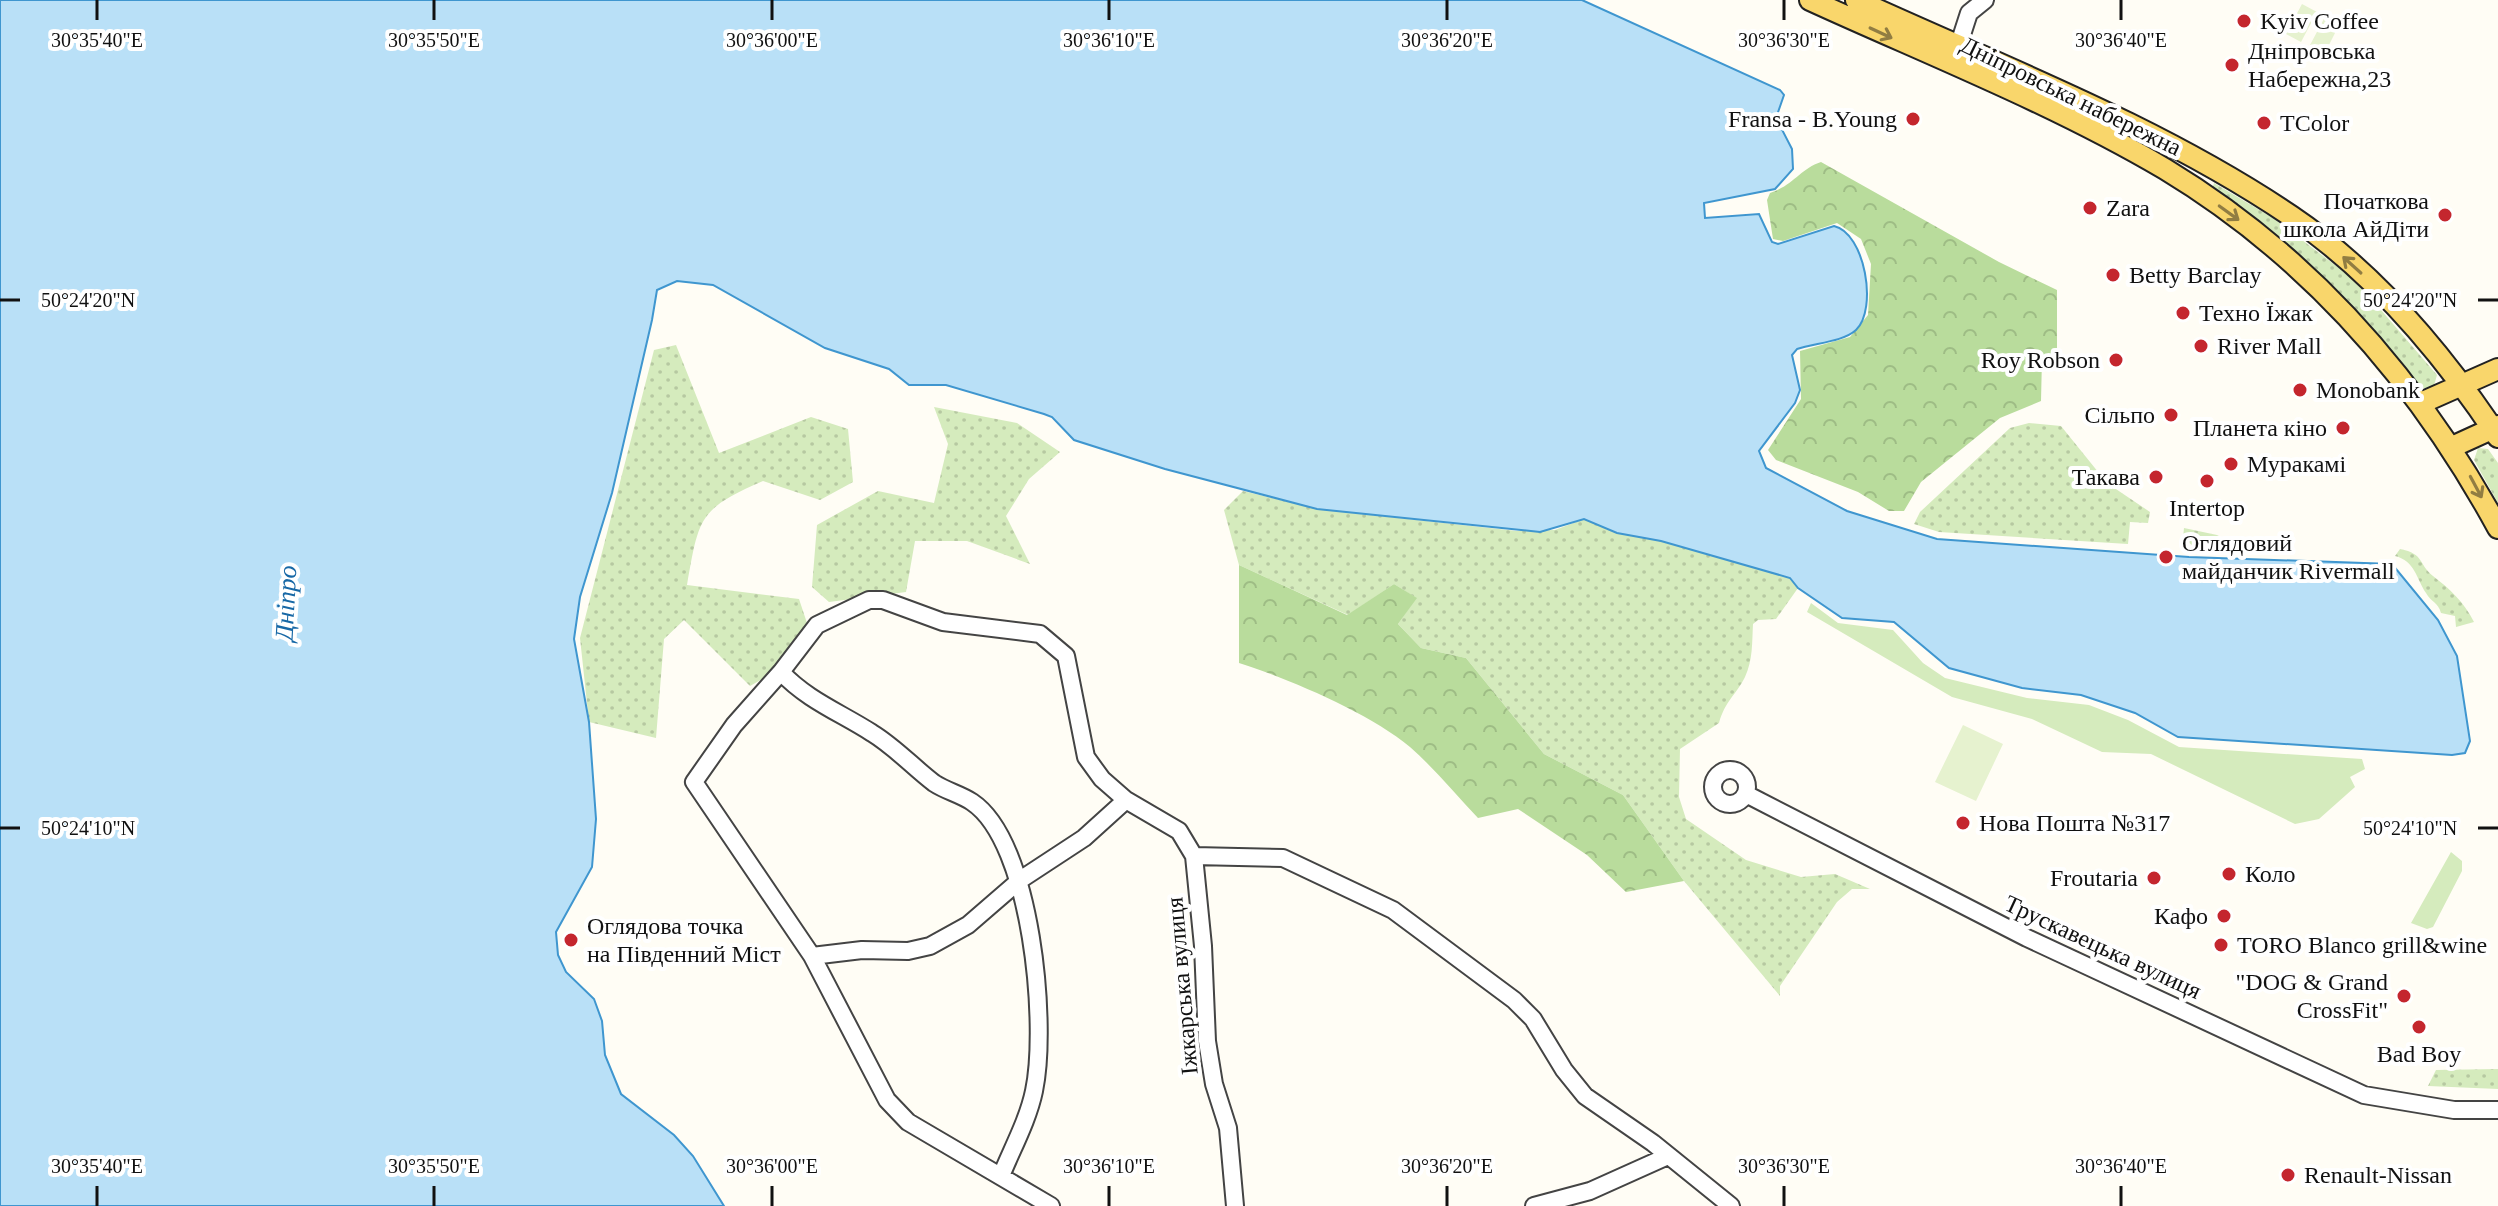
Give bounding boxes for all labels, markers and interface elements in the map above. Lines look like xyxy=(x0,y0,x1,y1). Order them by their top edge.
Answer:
place label: Kyiv Coffee xyxy=(2260,8,2379,34)
marker: Kyiv Coffee xyxy=(2235,12,2253,30)
one-way arrow xyxy=(1868,26,1893,41)
text: 30°35'40"E xyxy=(51,29,143,51)
text: 30°35'50"E xyxy=(388,29,480,51)
text: 30°36'00"E xyxy=(726,29,818,51)
text: 30°36'10"E xyxy=(1063,29,1155,51)
text: 30°36'20"E xyxy=(1401,29,1493,51)
text: 30°36'30"E xyxy=(1738,29,1830,51)
text: 30°36'40"E xyxy=(2075,29,2167,51)
street label: Дніпровська набережна xyxy=(1956,31,2186,161)
place label: Дніпровська Набережна,23 xyxy=(2248,38,2391,92)
marker: Дніпровська Набережна,23 xyxy=(2223,56,2241,74)
place label: Fransa - B.Young xyxy=(1728,106,1897,132)
marker: Fransa - B.Young xyxy=(1904,110,1922,128)
place label: TColor xyxy=(2280,110,2349,136)
marker: TColor xyxy=(2255,114,2273,132)
place label: Початкова школа АйДіти xyxy=(2283,188,2429,242)
place label: Zara xyxy=(2106,195,2150,221)
marker: Zara xyxy=(2081,199,2099,217)
one-way arrow xyxy=(2217,205,2239,221)
marker: Початкова школа АйДіти xyxy=(2436,206,2454,224)
one-way arrow xyxy=(2342,256,2362,274)
place label: Betty Barclay xyxy=(2129,262,2262,288)
marker: Betty Barclay xyxy=(2104,266,2122,284)
text: 50°24'20"N xyxy=(41,289,135,311)
text: 50°24'20"N xyxy=(2363,289,2457,311)
place label: Техно Їжак xyxy=(2199,300,2313,326)
marker: Техно Їжак xyxy=(2174,304,2192,322)
place label: River Mall xyxy=(2217,333,2322,359)
marker: River Mall xyxy=(2192,337,2210,355)
place label: Roy Robson xyxy=(1981,347,2100,373)
marker: Roy Robson xyxy=(2107,351,2125,369)
place label: Monobank xyxy=(2316,377,2420,403)
marker: Monobank xyxy=(2291,381,2309,399)
place label: Сільпо xyxy=(2085,402,2155,428)
marker: Сільпо xyxy=(2162,406,2180,424)
place label: Планета кіно xyxy=(2193,415,2327,441)
marker: Планета кіно xyxy=(2334,419,2352,437)
place label: Муракамі xyxy=(2247,451,2347,477)
marker: Муракамі xyxy=(2222,455,2240,473)
place label: Такава xyxy=(2072,464,2140,490)
marker: Такава xyxy=(2147,468,2165,486)
marker: Intertop xyxy=(2198,472,2216,490)
one-way arrow xyxy=(2468,475,2484,498)
place label: Intertop xyxy=(2169,495,2245,521)
place label: Оглядовий майданчик Rivermall xyxy=(2182,530,2395,584)
marker: Оглядовий майданчик Rivermall xyxy=(2157,548,2175,566)
water label: Дніпро xyxy=(269,564,302,645)
place label: Нова Пошта №317 xyxy=(1979,810,2170,836)
marker: Нова Пошта №317 xyxy=(1954,814,1972,832)
text: 50°24'10"N xyxy=(41,817,135,839)
text: 50°24'10"N xyxy=(2363,817,2457,839)
place label: Коло xyxy=(2245,861,2295,887)
place label: Froutaria xyxy=(2050,865,2138,891)
marker: Коло xyxy=(2220,865,2238,883)
marker: Froutaria xyxy=(2145,869,2163,887)
street label: Трускавецька вулиця xyxy=(2001,890,2205,1004)
street label: Іжкарська вулиця xyxy=(1161,896,1203,1076)
place label: Кафо xyxy=(2154,903,2208,929)
marker: Кафо xyxy=(2215,907,2233,925)
place label: Оглядова точка на Південний Міст xyxy=(587,913,781,967)
marker: Оглядова точка на Південний Міст xyxy=(562,931,580,949)
place label: TORO Blanco grill&wine xyxy=(2237,932,2487,958)
marker: TORO Blanco grill&wine xyxy=(2212,936,2230,954)
place label: "DOG & Grand CrossFit" xyxy=(2236,969,2388,1023)
marker: "DOG & Grand CrossFit" xyxy=(2395,987,2413,1005)
marker: Bad Boy xyxy=(2410,1018,2428,1036)
place label: Bad Boy xyxy=(2377,1041,2461,1067)
text: 30°35'40"E xyxy=(51,1155,143,1177)
text: 30°35'50"E xyxy=(388,1155,480,1177)
text: 30°36'00"E xyxy=(726,1155,818,1177)
text: 30°36'10"E xyxy=(1063,1155,1155,1177)
text: 30°36'20"E xyxy=(1401,1155,1493,1177)
text: 30°36'30"E xyxy=(1738,1155,1830,1177)
text: 30°36'40"E xyxy=(2075,1155,2167,1177)
place label: Renault-Nissan xyxy=(2304,1162,2452,1188)
marker: Renault-Nissan xyxy=(2279,1166,2297,1184)

